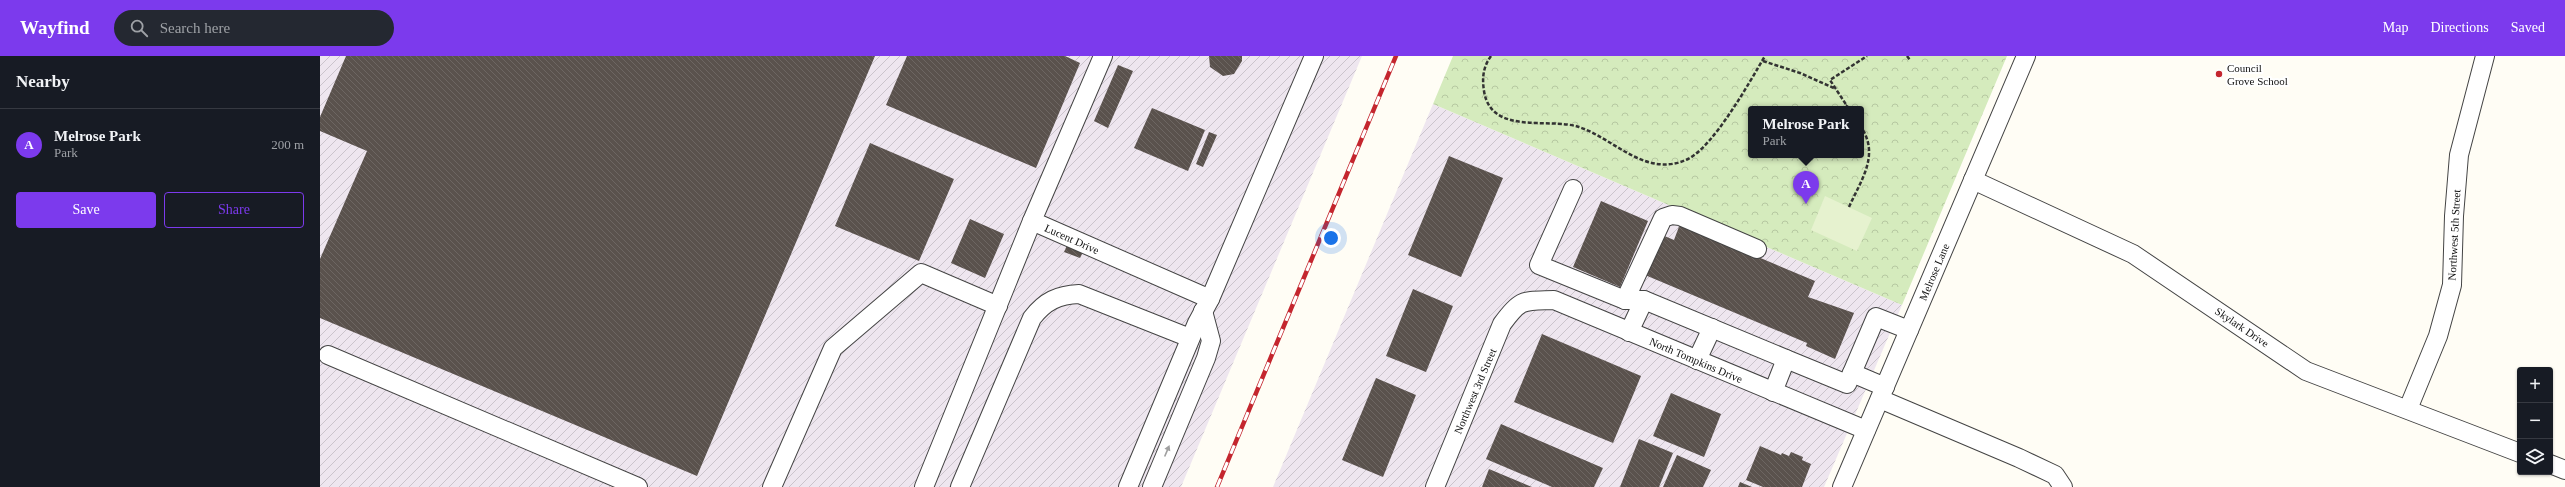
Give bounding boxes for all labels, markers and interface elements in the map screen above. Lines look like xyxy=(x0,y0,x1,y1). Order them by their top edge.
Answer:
search box xyxy=(114,10,394,46)
text: Wayfind xyxy=(20,17,90,38)
icon: search xyxy=(128,17,150,39)
text: Search here xyxy=(160,20,230,36)
text: Map xyxy=(2383,20,2408,35)
text: Directions xyxy=(2430,20,2489,35)
text: Saved xyxy=(2511,20,2545,35)
place label: Council Grove School xyxy=(2227,62,2288,87)
marker: Council Grove School xyxy=(2214,69,2224,79)
text: Nearby xyxy=(16,72,70,91)
popup xyxy=(1748,106,1864,158)
text: Melrose Park xyxy=(1763,116,1849,132)
text: Melrose Park xyxy=(54,128,141,144)
text: Park xyxy=(1763,133,1786,148)
text: A xyxy=(24,137,34,152)
text: 200 m xyxy=(271,137,304,152)
text: Park xyxy=(54,145,78,160)
pin: A xyxy=(1793,171,1819,204)
street label: Northwest 5th Street xyxy=(2446,189,2462,281)
button: Save xyxy=(16,192,156,228)
button: Share xyxy=(164,192,304,228)
street label: Lucent Drive xyxy=(1043,222,1101,256)
your location xyxy=(1321,228,1341,248)
street label: Melrose Lane xyxy=(1917,242,1951,302)
street label: Skylark Drive xyxy=(2213,305,2271,349)
street label: North Tompkins Drive xyxy=(1648,335,1744,385)
street label: Northwest 3rd Street xyxy=(1452,346,1498,436)
map controls xyxy=(2517,367,2553,475)
button: + xyxy=(2517,367,2553,403)
button: − xyxy=(2517,403,2553,439)
button: layers xyxy=(2517,439,2553,475)
one-way arrow xyxy=(1164,445,1171,457)

